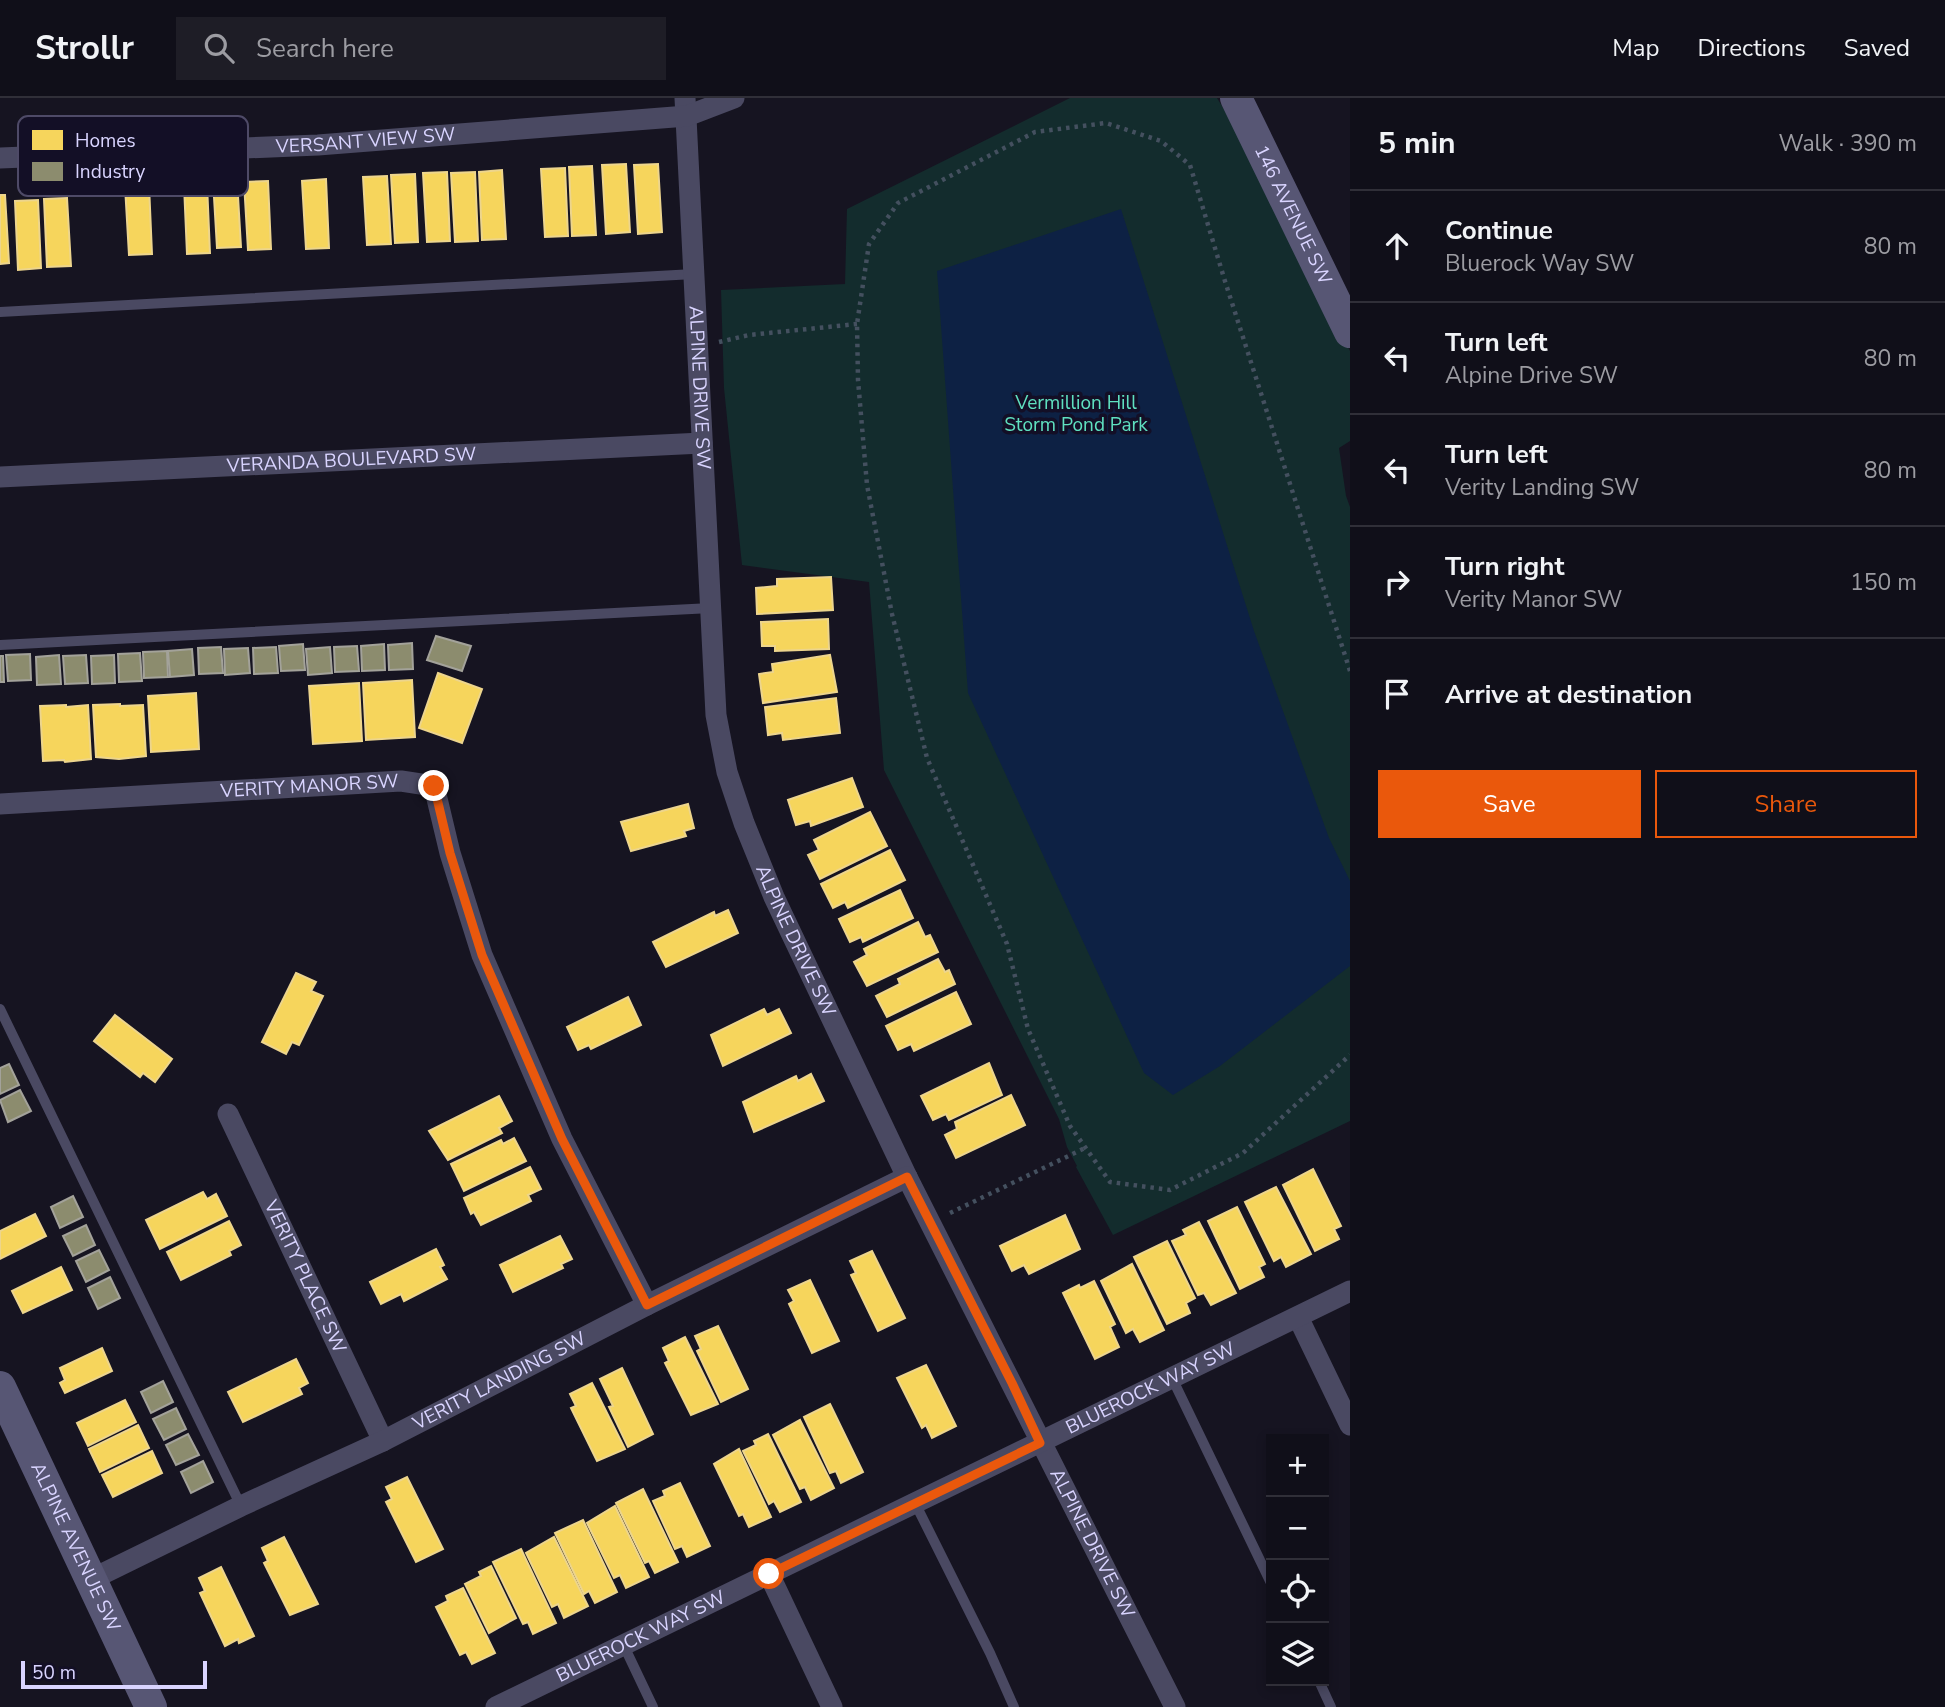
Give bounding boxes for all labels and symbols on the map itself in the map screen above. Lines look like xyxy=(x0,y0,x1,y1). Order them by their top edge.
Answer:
legend xyxy=(18,116,248,196)
street label: VERSANT VIEW SW xyxy=(274,121,456,160)
text: Homes xyxy=(75,128,136,154)
street label: 146 AVENUE SW xyxy=(1248,141,1338,289)
text: Industry xyxy=(75,159,145,185)
street label: ALPINE DRIVE SW xyxy=(682,305,717,470)
park label: Vermillion Hill Storm Pond Park xyxy=(1004,390,1148,438)
street label: VERANDA BOULEVARD SW xyxy=(225,441,477,479)
street label: VERITY MANOR SW xyxy=(219,768,399,804)
route end xyxy=(418,770,449,801)
street label: ALPINE DRIVE SW xyxy=(749,861,842,1021)
street label: VERITY PLACE SW xyxy=(257,1195,353,1357)
street label: VERITY LANDING SW xyxy=(407,1326,591,1437)
street label: BLUEROCK WAY SW xyxy=(1061,1336,1240,1440)
street label: ALPINE AVENUE SW xyxy=(24,1458,127,1636)
street label: ALPINE DRIVE SW xyxy=(1044,1464,1141,1623)
route start xyxy=(753,1558,784,1589)
street label: BLUEROCK WAY SW xyxy=(552,1584,730,1689)
scale bar xyxy=(21,1658,206,1690)

